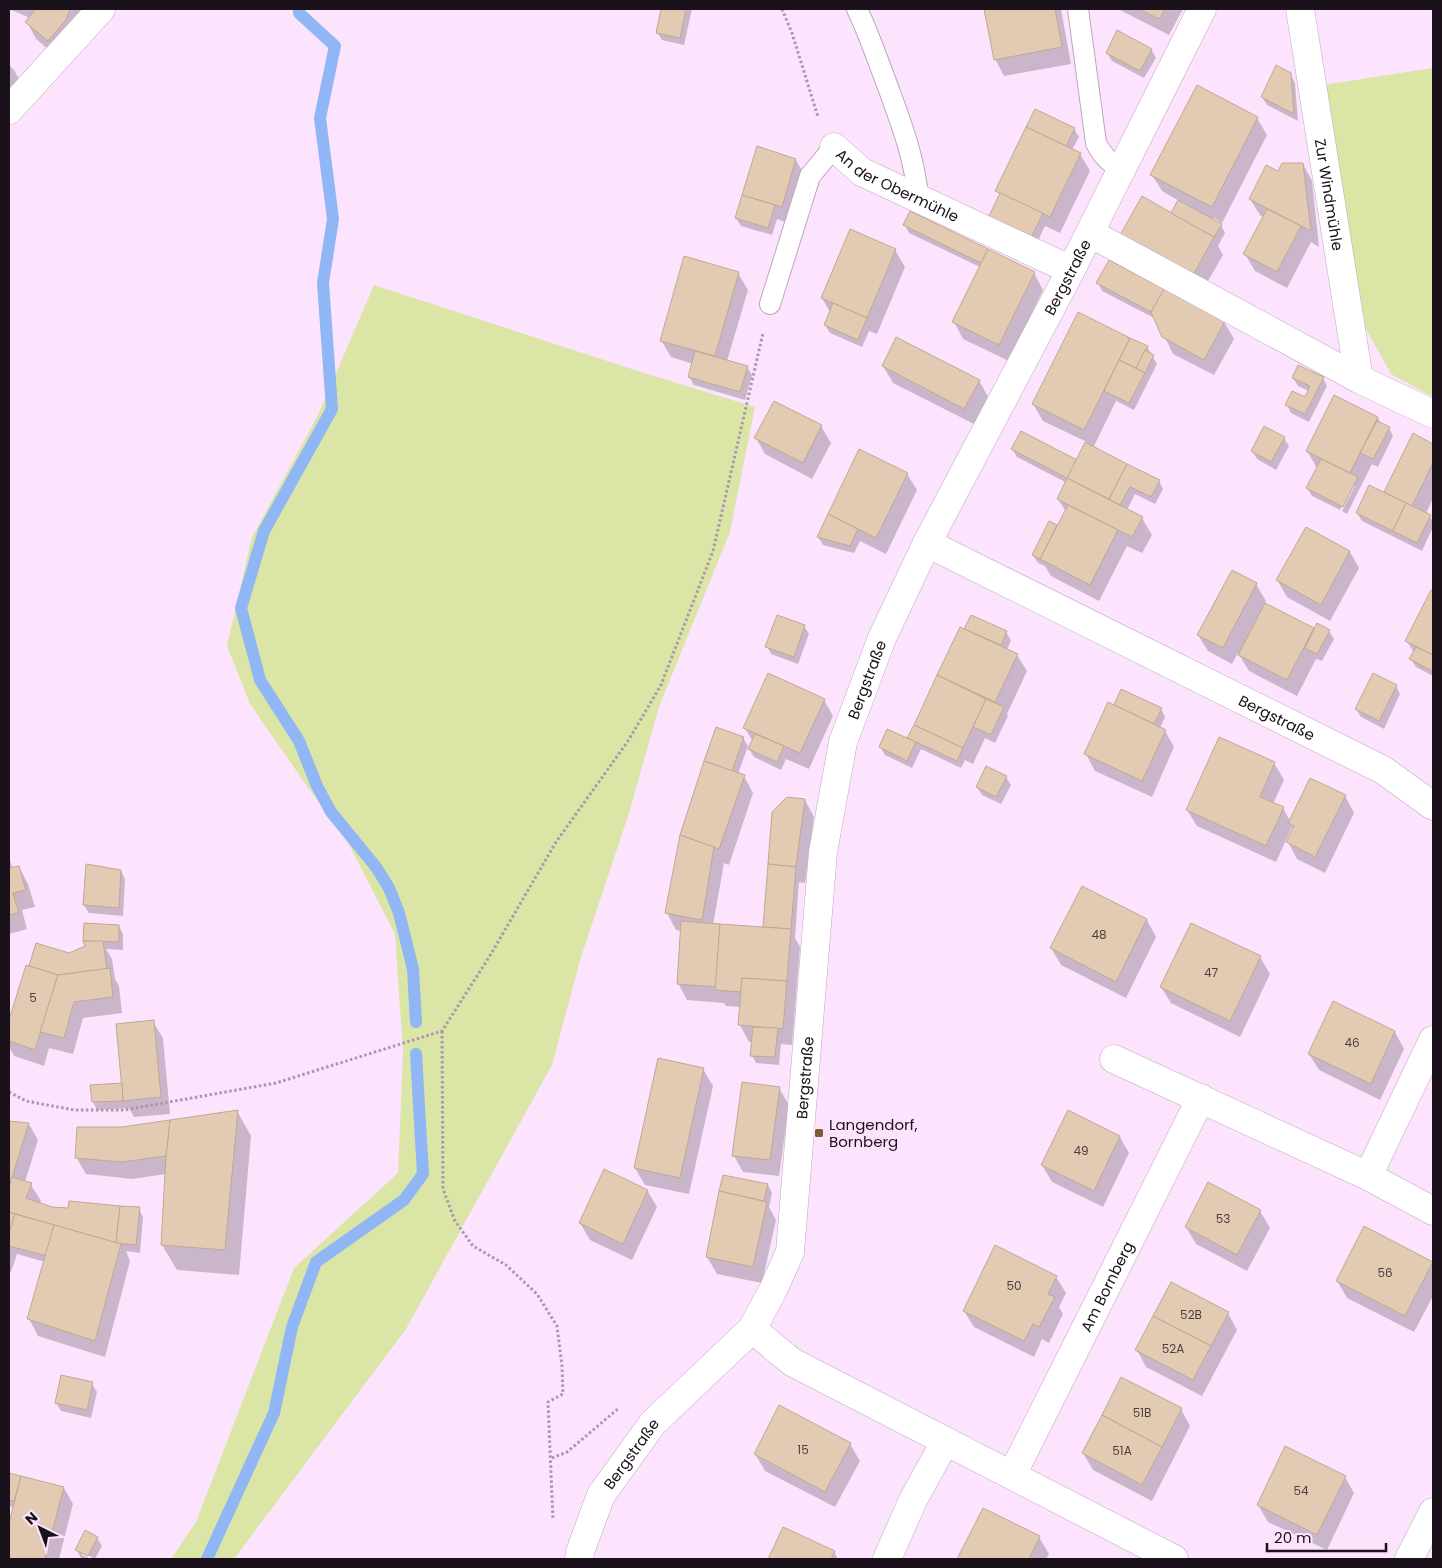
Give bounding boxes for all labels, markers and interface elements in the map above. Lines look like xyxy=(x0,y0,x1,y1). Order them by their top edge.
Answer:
street label: Zur Windmühle xyxy=(1310,137,1349,252)
street label: An der Obermühle xyxy=(832,143,963,227)
street label: Bergstraße xyxy=(1039,235,1095,319)
street label: Bergstraße xyxy=(842,637,891,722)
street label: Bergstraße xyxy=(1235,689,1319,745)
house number: 48 xyxy=(1091,926,1107,943)
house number: 47 xyxy=(1204,964,1218,981)
house number: 5 xyxy=(29,989,37,1006)
house number: 46 xyxy=(1344,1034,1360,1051)
street label: Bergstraße xyxy=(791,1036,818,1120)
place label: Langendorf, Bornberg xyxy=(829,1114,918,1152)
marker: Langendorf, Bornberg xyxy=(813,1127,825,1139)
house number: 49 xyxy=(1073,1142,1089,1159)
house number: 53 xyxy=(1216,1210,1230,1227)
street label: Am Bornberg xyxy=(1075,1237,1138,1335)
house number: 56 xyxy=(1377,1264,1393,1281)
house number: 50 xyxy=(1006,1277,1022,1294)
house number: 52B xyxy=(1180,1306,1202,1323)
house number: 52A xyxy=(1162,1340,1184,1357)
house number: 51B xyxy=(1133,1404,1151,1421)
street label: Bergstraße xyxy=(598,1414,664,1493)
house number: 15 xyxy=(797,1441,809,1458)
house number: 51A xyxy=(1112,1442,1132,1459)
house number: 54 xyxy=(1293,1482,1309,1499)
north arrow xyxy=(15,1503,65,1553)
text: N xyxy=(21,1507,42,1529)
scale bar xyxy=(1267,1520,1386,1552)
text: 20 m xyxy=(1274,1527,1312,1548)

